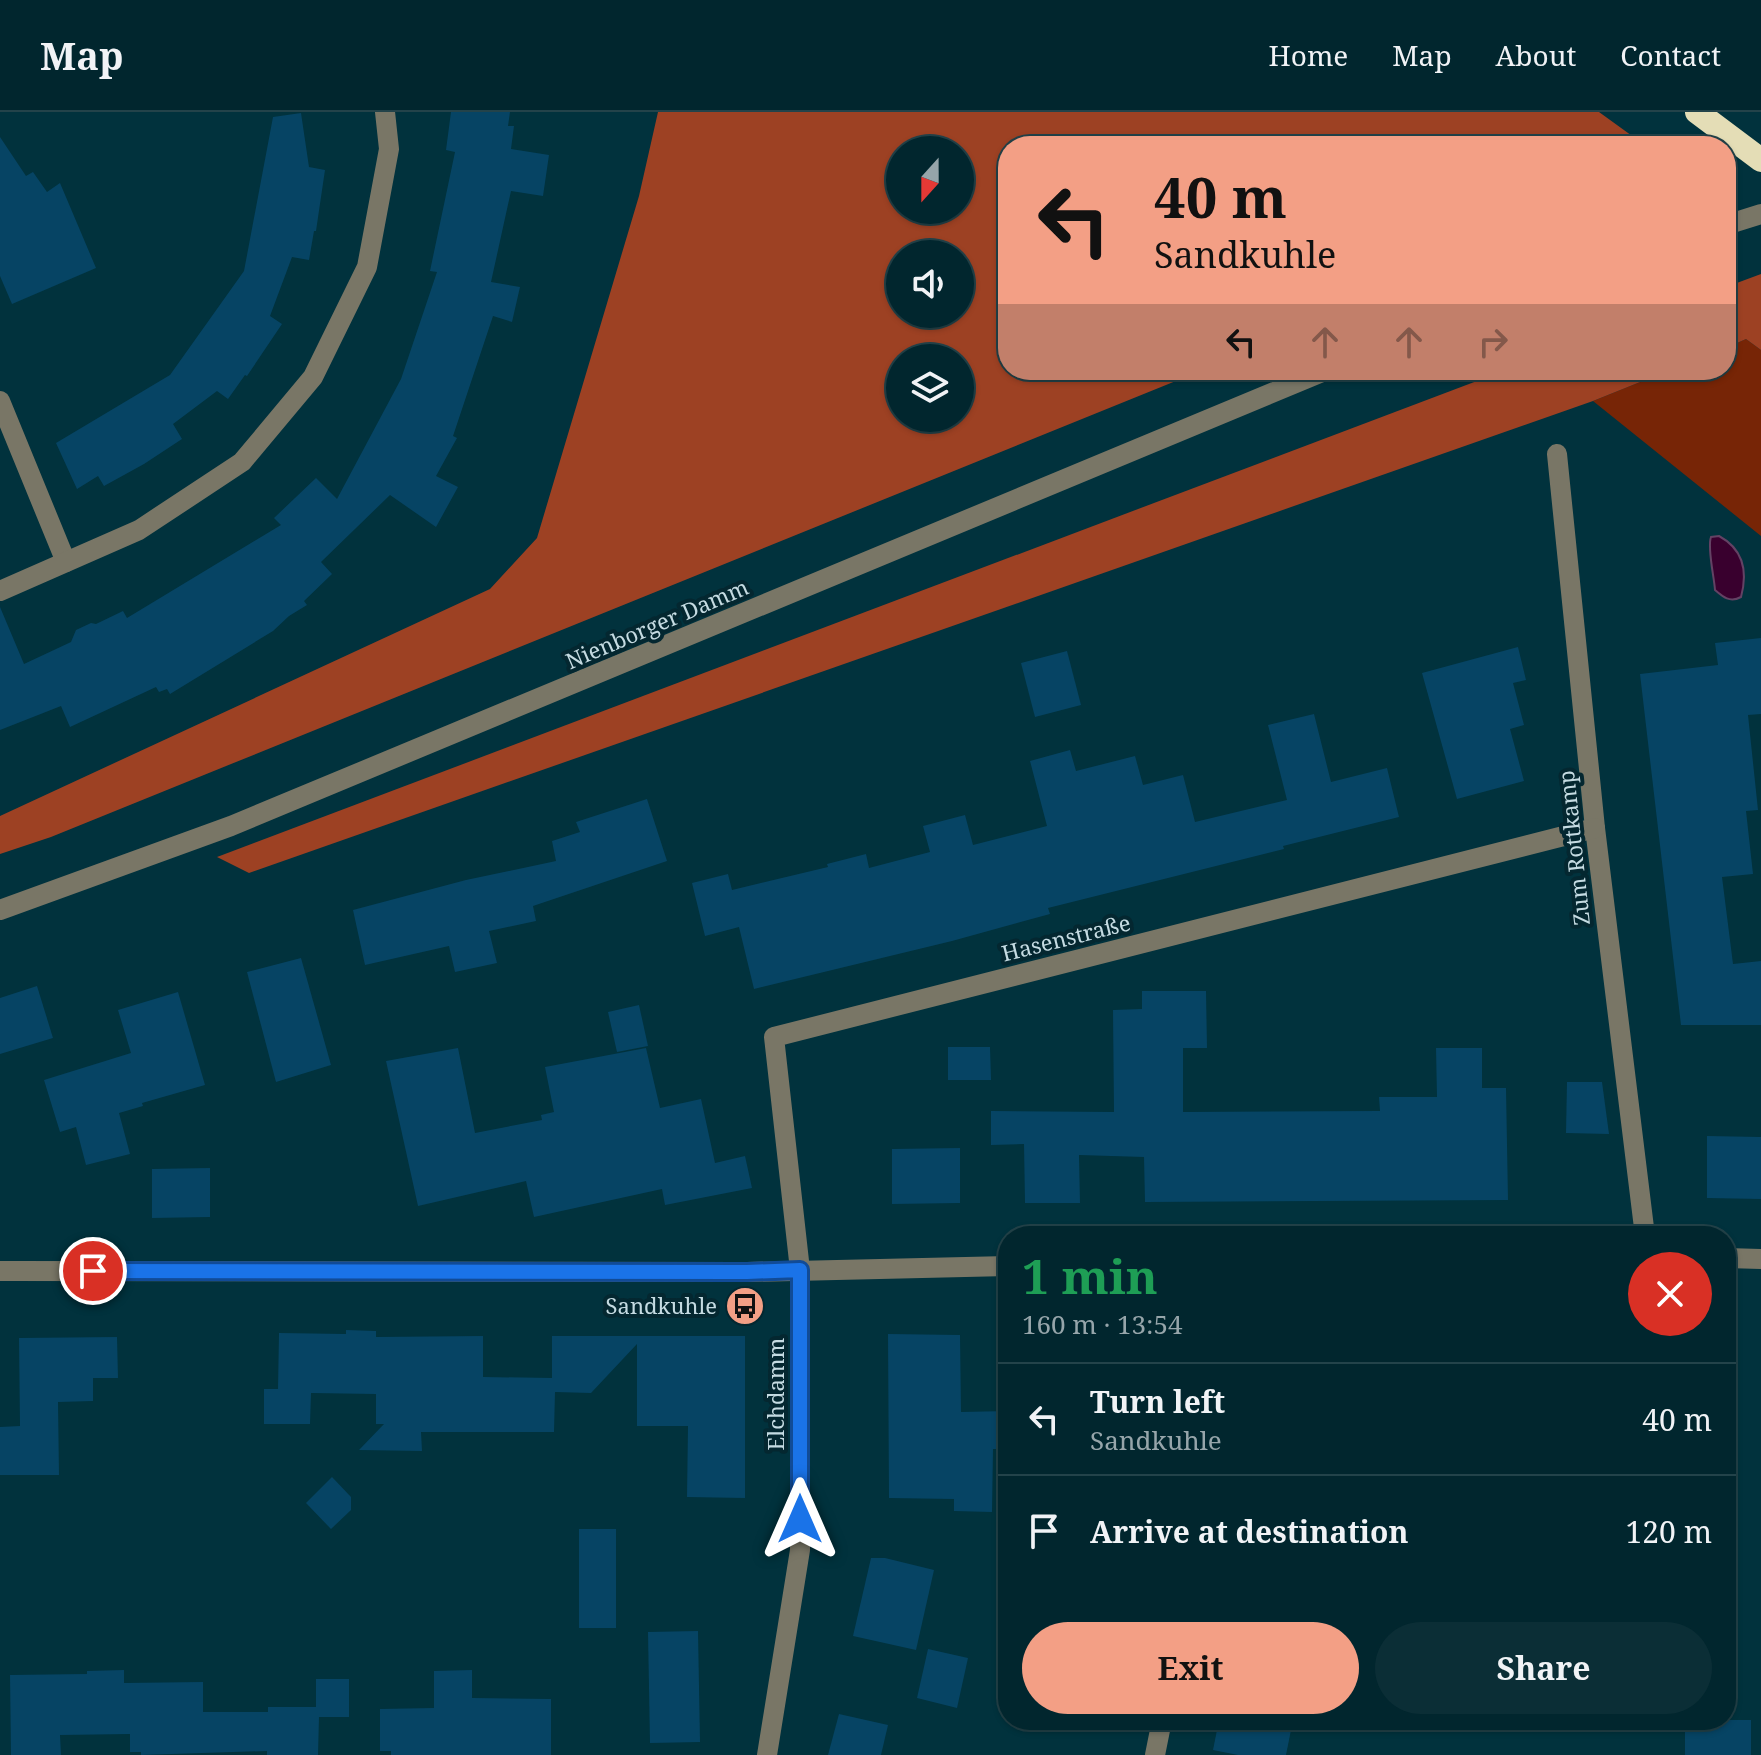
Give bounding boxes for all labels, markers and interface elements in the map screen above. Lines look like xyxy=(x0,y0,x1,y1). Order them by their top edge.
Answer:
text: Map xyxy=(40,29,124,81)
text: Home xyxy=(1269,36,1348,74)
text: Map xyxy=(1392,36,1452,74)
text: About xyxy=(1496,36,1576,74)
text: Contact xyxy=(1620,36,1721,74)
north arrow xyxy=(886,136,974,224)
map controls xyxy=(886,136,974,432)
text: 40 m xyxy=(1154,158,1287,234)
icon: left xyxy=(1022,168,1126,272)
text: Sandkuhle xyxy=(1154,230,1336,279)
button: sound xyxy=(886,240,974,328)
icon: left xyxy=(1219,320,1263,364)
icon: ahead xyxy=(1303,320,1347,364)
icon: ahead xyxy=(1387,320,1431,364)
icon: right xyxy=(1471,320,1515,364)
button: layers xyxy=(886,344,974,432)
street label: Nienborger Damm xyxy=(561,571,753,675)
street label: Zum Rottkamp xyxy=(1550,769,1596,927)
street label: Hasenstraße xyxy=(998,907,1133,968)
pin xyxy=(59,1237,127,1305)
text: 1 min xyxy=(1022,1243,1158,1308)
icon: arrive xyxy=(71,1249,115,1293)
button: close xyxy=(1628,1252,1712,1336)
bus stop icon: Sandkuhle xyxy=(724,1285,766,1327)
place label: Sandkuhle xyxy=(606,1290,717,1320)
text: 160 m · 13:54 xyxy=(1022,1306,1183,1342)
street label: Elchdamm xyxy=(760,1337,790,1450)
text: Turn left xyxy=(1090,1381,1225,1422)
icon: left xyxy=(1022,1397,1066,1441)
text: 40 m xyxy=(1642,1399,1712,1440)
text: Sandkuhle xyxy=(1090,1422,1222,1458)
position arrow xyxy=(758,1477,842,1561)
icon: arrive xyxy=(1022,1509,1066,1553)
text: Arrive at destination xyxy=(1090,1511,1409,1552)
text: 120 m xyxy=(1626,1511,1712,1552)
button: Exit xyxy=(1022,1622,1359,1714)
button: Share xyxy=(1375,1622,1712,1714)

